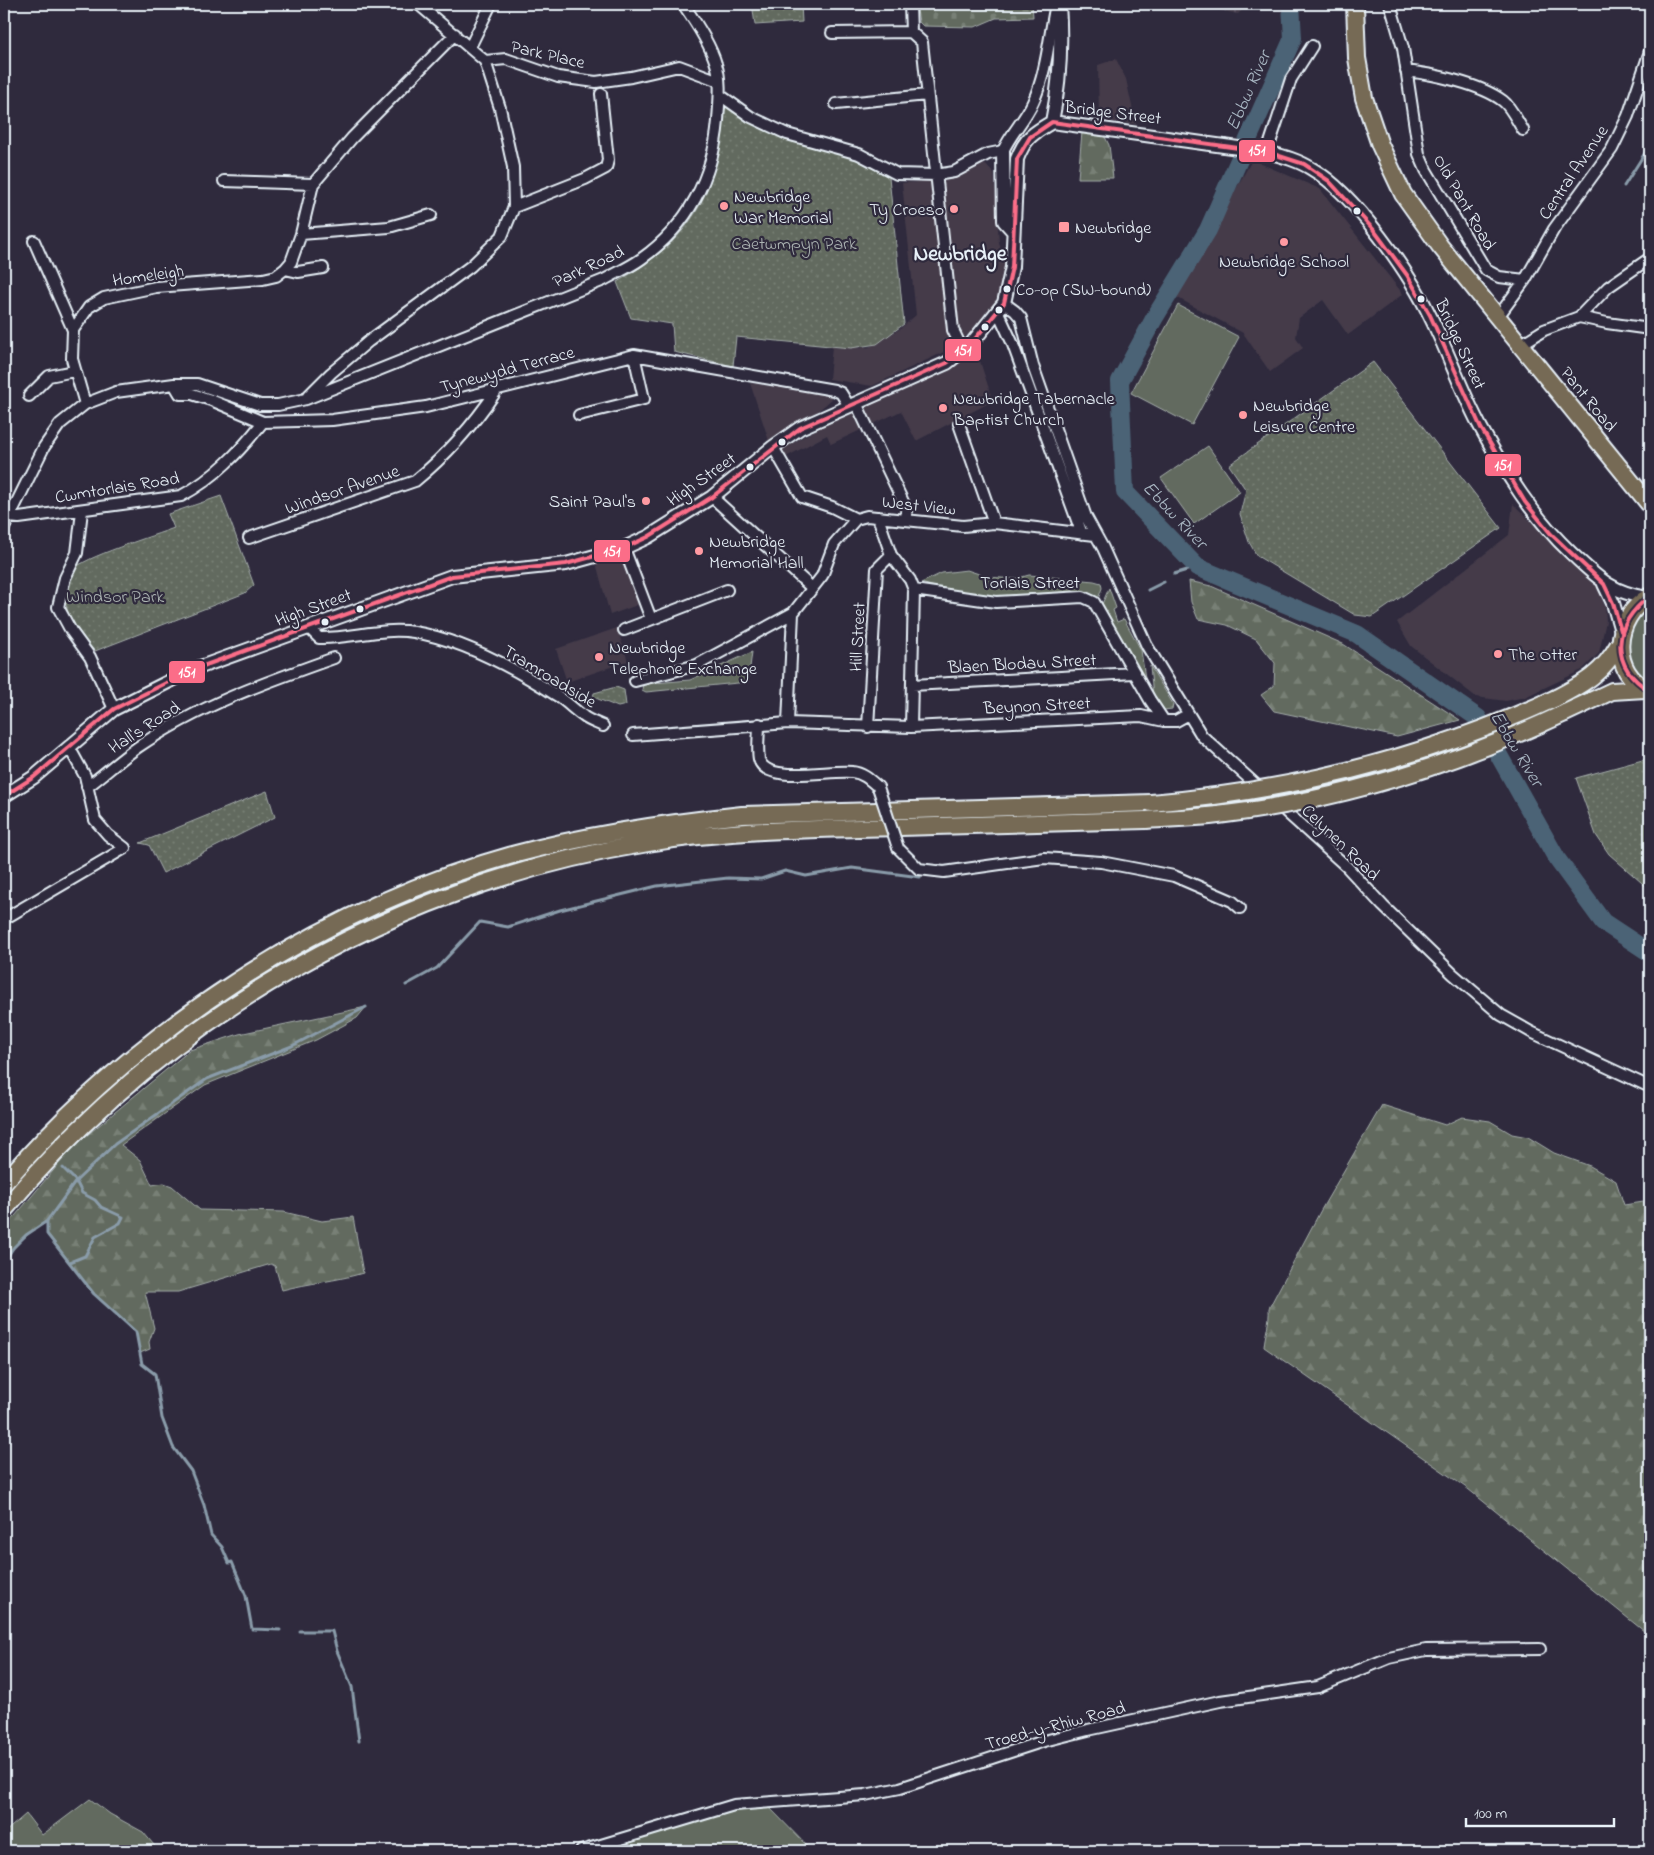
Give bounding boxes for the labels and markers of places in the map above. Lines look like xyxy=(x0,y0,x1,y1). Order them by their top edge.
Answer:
place label: Newbridge War Memorial xyxy=(734,185,832,232)
place label: Ty Croeso xyxy=(869,198,944,224)
marker: Newbridge War Memorial xyxy=(718,200,730,212)
marker: Ty Croeso xyxy=(948,203,960,215)
unlabelled marker xyxy=(1352,206,1362,216)
place label: Newbridge xyxy=(1075,216,1152,243)
marker: Newbridge xyxy=(1057,220,1071,234)
marker: Newbridge School xyxy=(1278,236,1290,248)
place label: Newbridge School xyxy=(1219,250,1349,277)
place label: Co-op (SW-bound) xyxy=(1016,278,1151,303)
marker: Co-op (SW-bound) xyxy=(1002,284,1012,294)
unlabelled marker xyxy=(1416,294,1426,304)
unlabelled marker xyxy=(994,305,1004,315)
unlabelled marker xyxy=(980,322,990,332)
place label: Newbridge Tabernacle Baptist Church xyxy=(952,387,1116,434)
place label: Newbridge Leisure Centre xyxy=(1253,394,1356,441)
marker: Newbridge Tabernacle Baptist Church xyxy=(937,402,949,414)
marker: Newbridge Leisure Centre xyxy=(1237,409,1249,421)
unlabelled marker xyxy=(777,437,787,447)
unlabelled marker xyxy=(745,462,755,472)
place label: Saint Paul's xyxy=(549,490,636,516)
marker: Saint Paul's xyxy=(640,495,652,507)
place label: Newbridge Memorial Hall xyxy=(709,530,804,577)
marker: Newbridge Memorial Hall xyxy=(693,545,705,557)
unlabelled marker xyxy=(355,604,365,614)
unlabelled marker xyxy=(320,617,330,627)
place label: Newbridge Telephone Exchange xyxy=(609,636,758,684)
place label: The Otter xyxy=(1508,643,1577,669)
marker: The Otter xyxy=(1492,648,1504,660)
marker: Newbridge Telephone Exchange xyxy=(593,651,605,663)

